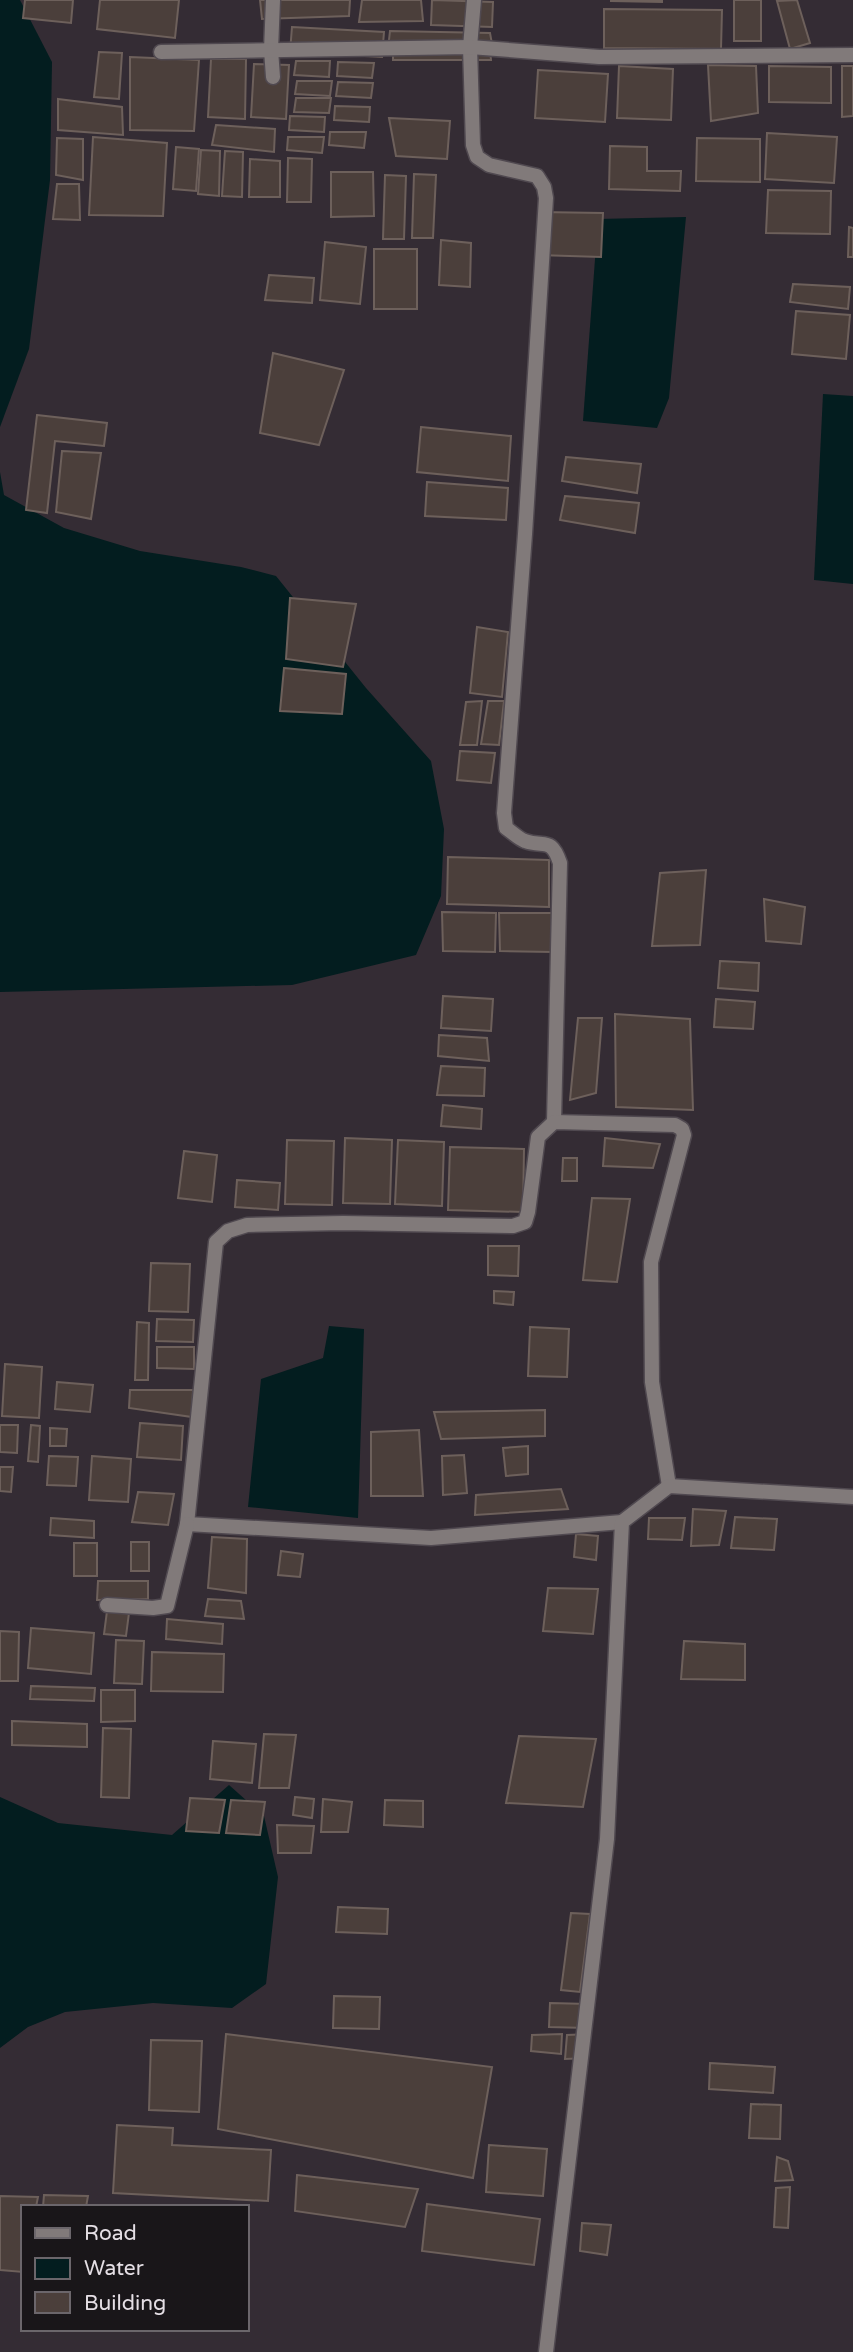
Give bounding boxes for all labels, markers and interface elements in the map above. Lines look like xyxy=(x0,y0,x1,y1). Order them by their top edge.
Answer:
legend xyxy=(21,2205,248,2331)
text: Road xyxy=(84,2221,137,2246)
text: Water xyxy=(84,2256,144,2281)
text: Building xyxy=(84,2291,166,2316)

